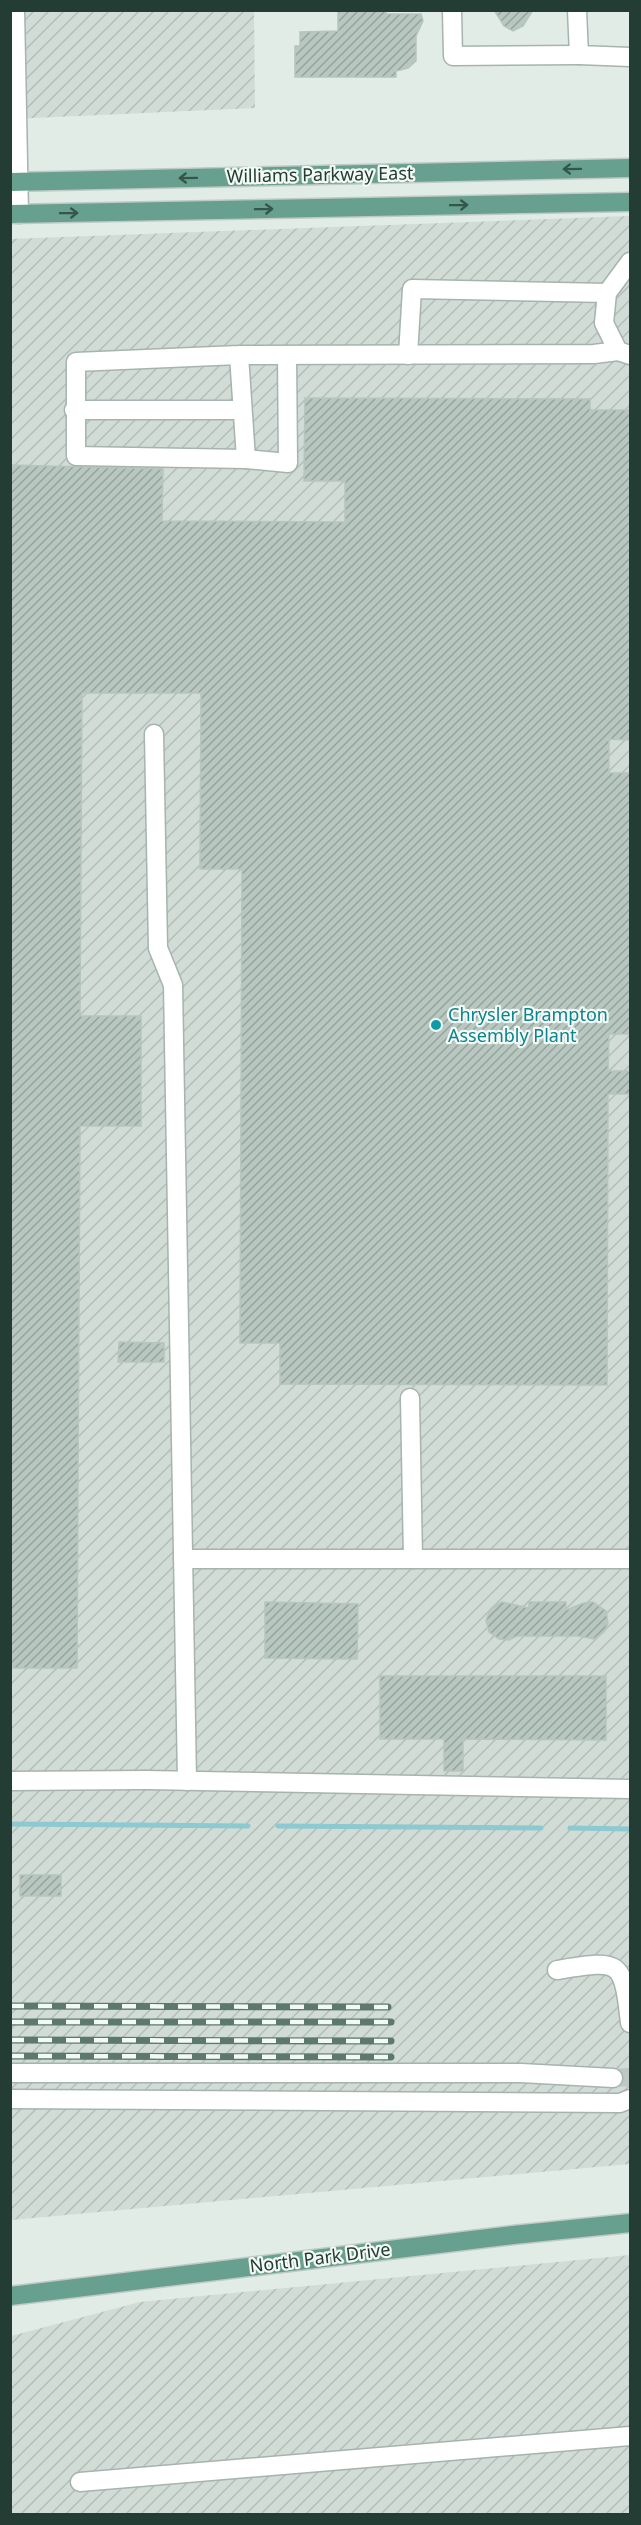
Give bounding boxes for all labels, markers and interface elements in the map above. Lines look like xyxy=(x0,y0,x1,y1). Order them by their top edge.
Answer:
street label: Williams Parkway East xyxy=(226,160,414,188)
one-way arrow xyxy=(563,164,583,175)
one-way arrow xyxy=(179,172,199,184)
one-way arrow xyxy=(448,199,468,211)
one-way arrow xyxy=(253,203,273,215)
one-way arrow xyxy=(58,207,78,219)
place label: Chrysler Brampton Assembly Plant xyxy=(448,1002,608,1047)
marker: Chrysler Brampton Assembly Plant xyxy=(429,1018,443,1032)
street label: North Park Drive xyxy=(248,2236,392,2278)

